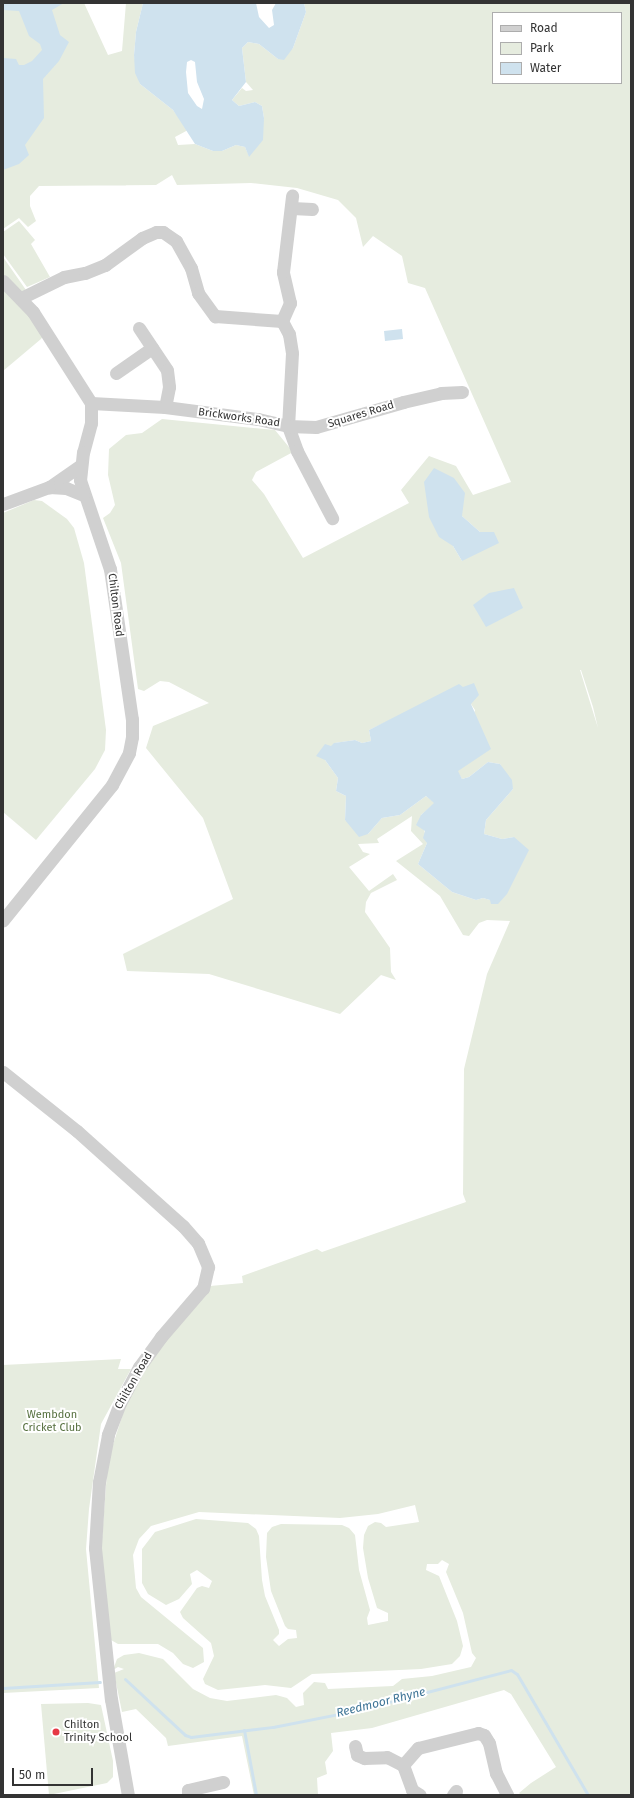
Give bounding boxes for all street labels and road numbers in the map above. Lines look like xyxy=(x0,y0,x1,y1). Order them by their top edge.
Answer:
street label: Squares Road xyxy=(326,399,396,431)
street label: Brickworks Road xyxy=(197,406,281,430)
street label: Chilton Road xyxy=(105,573,125,637)
street label: Chilton Road xyxy=(112,1350,156,1412)

